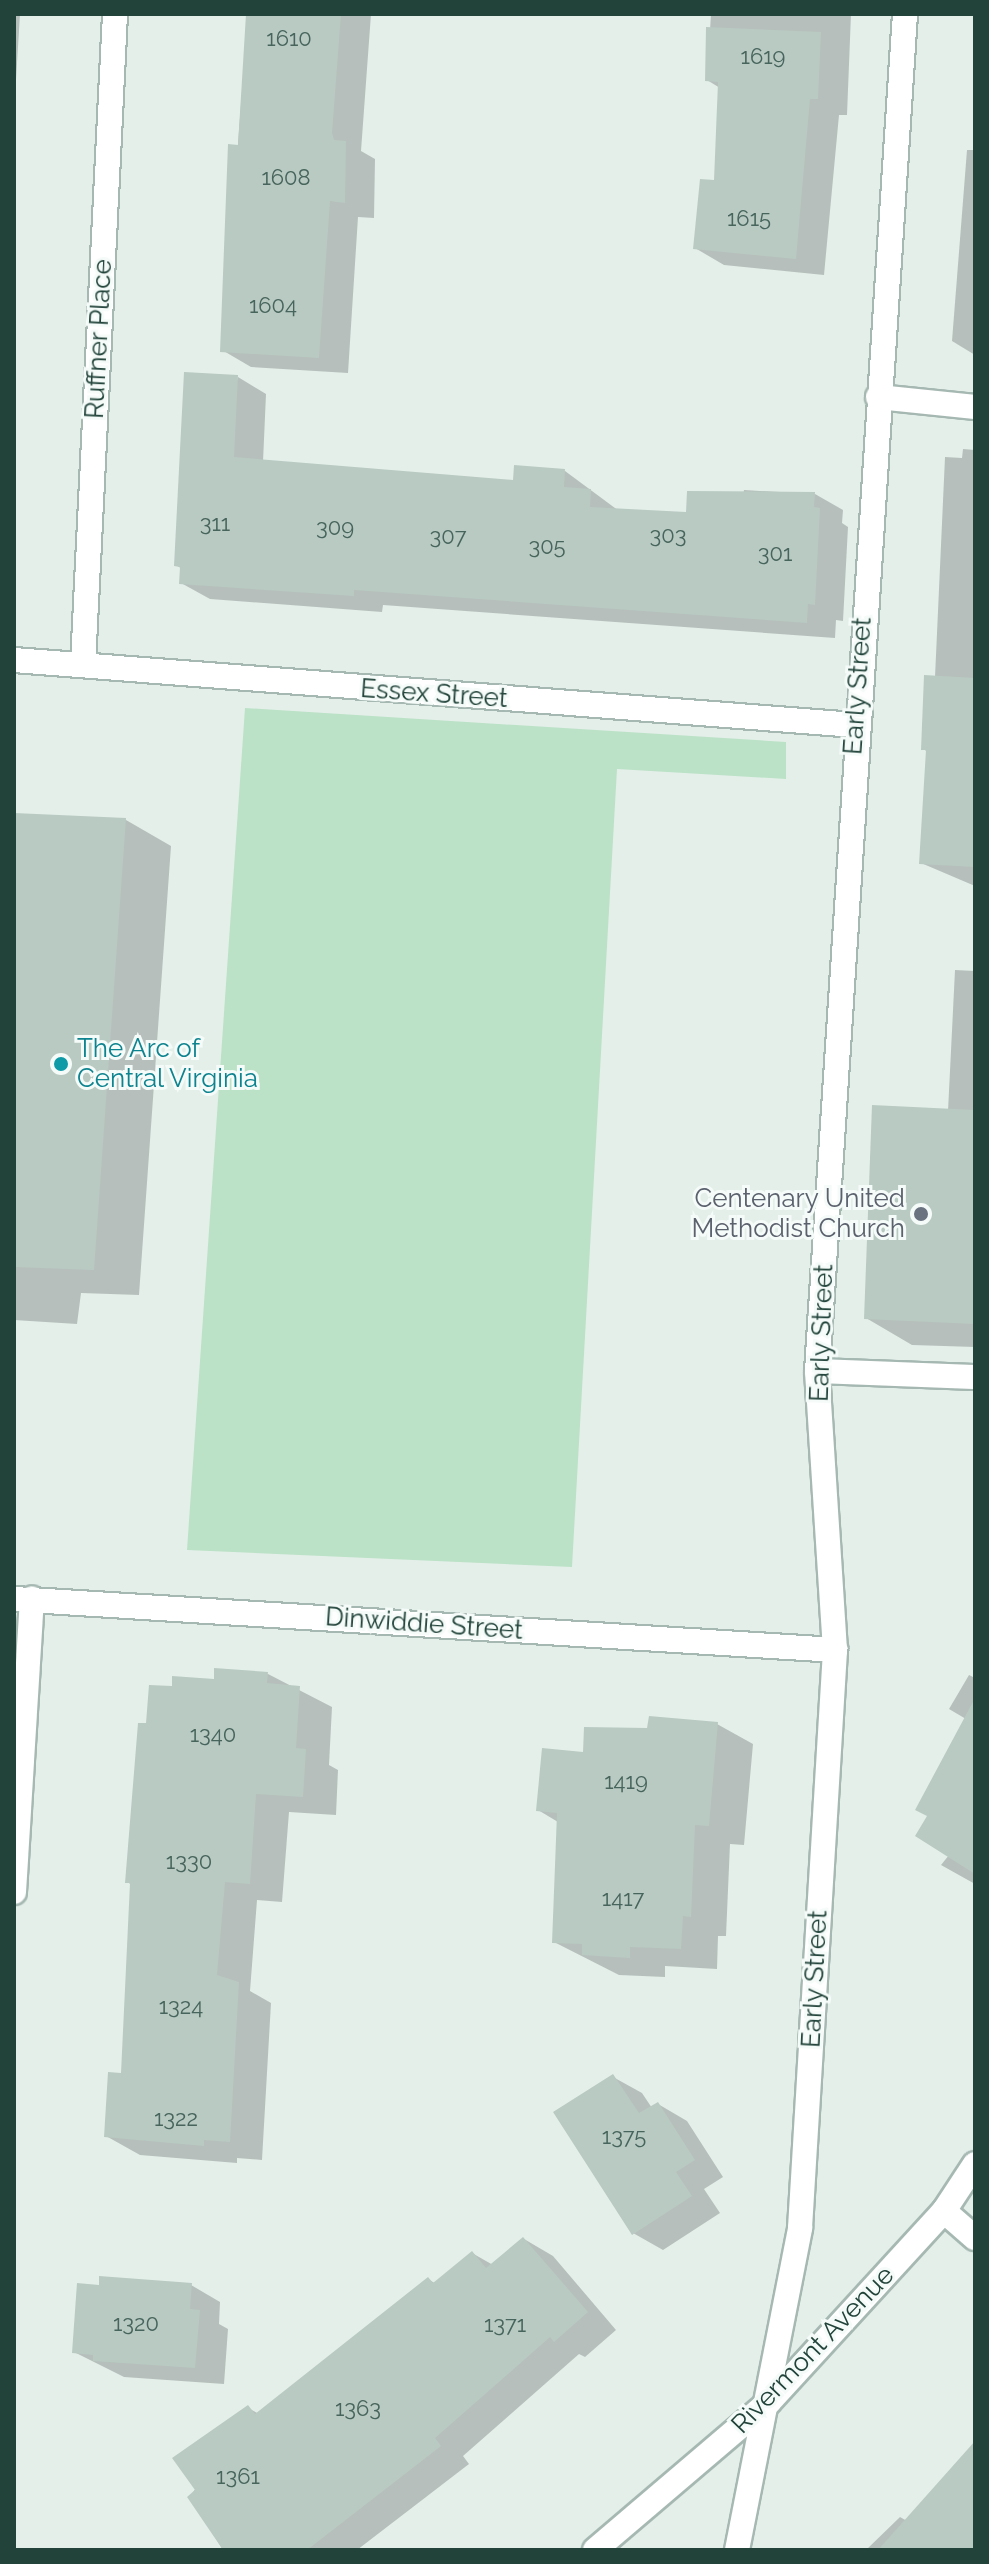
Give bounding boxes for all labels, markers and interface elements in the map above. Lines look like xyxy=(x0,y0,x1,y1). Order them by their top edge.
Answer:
house number: 1610 xyxy=(266,26,312,52)
house number: 1619 xyxy=(741,44,785,70)
house number: 1608 xyxy=(261,165,311,191)
house number: 1615 xyxy=(727,206,771,232)
street label: Ruffner Place xyxy=(79,258,119,420)
house number: 1604 xyxy=(249,293,297,319)
house number: 311 xyxy=(200,511,230,537)
house number: 309 xyxy=(316,515,354,541)
house number: 303 xyxy=(650,523,686,549)
house number: 307 xyxy=(430,524,466,550)
house number: 305 xyxy=(528,534,566,560)
house number: 301 xyxy=(758,541,792,567)
street label: Early Street xyxy=(838,616,878,756)
street label: Essex Street xyxy=(359,673,509,715)
place label: The Arc of Central Virginia xyxy=(77,1033,260,1094)
marker: The Arc of Central Virginia xyxy=(52,1055,70,1073)
place label: Centenary United Methodist Church xyxy=(692,1183,905,1244)
marker: Centenary United Methodist Church xyxy=(912,1205,930,1223)
street label: Early Street xyxy=(804,1263,840,1403)
street label: Dinwiddie Street xyxy=(324,1602,524,1646)
house number: 1340 xyxy=(190,1722,236,1748)
house number: 1419 xyxy=(604,1769,648,1795)
house number: 1330 xyxy=(166,1849,212,1875)
house number: 1417 xyxy=(602,1886,644,1912)
street label: Early Street xyxy=(796,1909,834,2049)
house number: 1324 xyxy=(159,1994,203,2020)
house number: 1322 xyxy=(154,2106,198,2132)
house number: 1375 xyxy=(602,2124,646,2150)
street label: Rivermont Avenue xyxy=(725,2260,901,2440)
house number: 1320 xyxy=(113,2311,159,2337)
house number: 1371 xyxy=(484,2312,526,2338)
house number: 1363 xyxy=(335,2396,381,2422)
house number: 1361 xyxy=(216,2464,260,2490)

